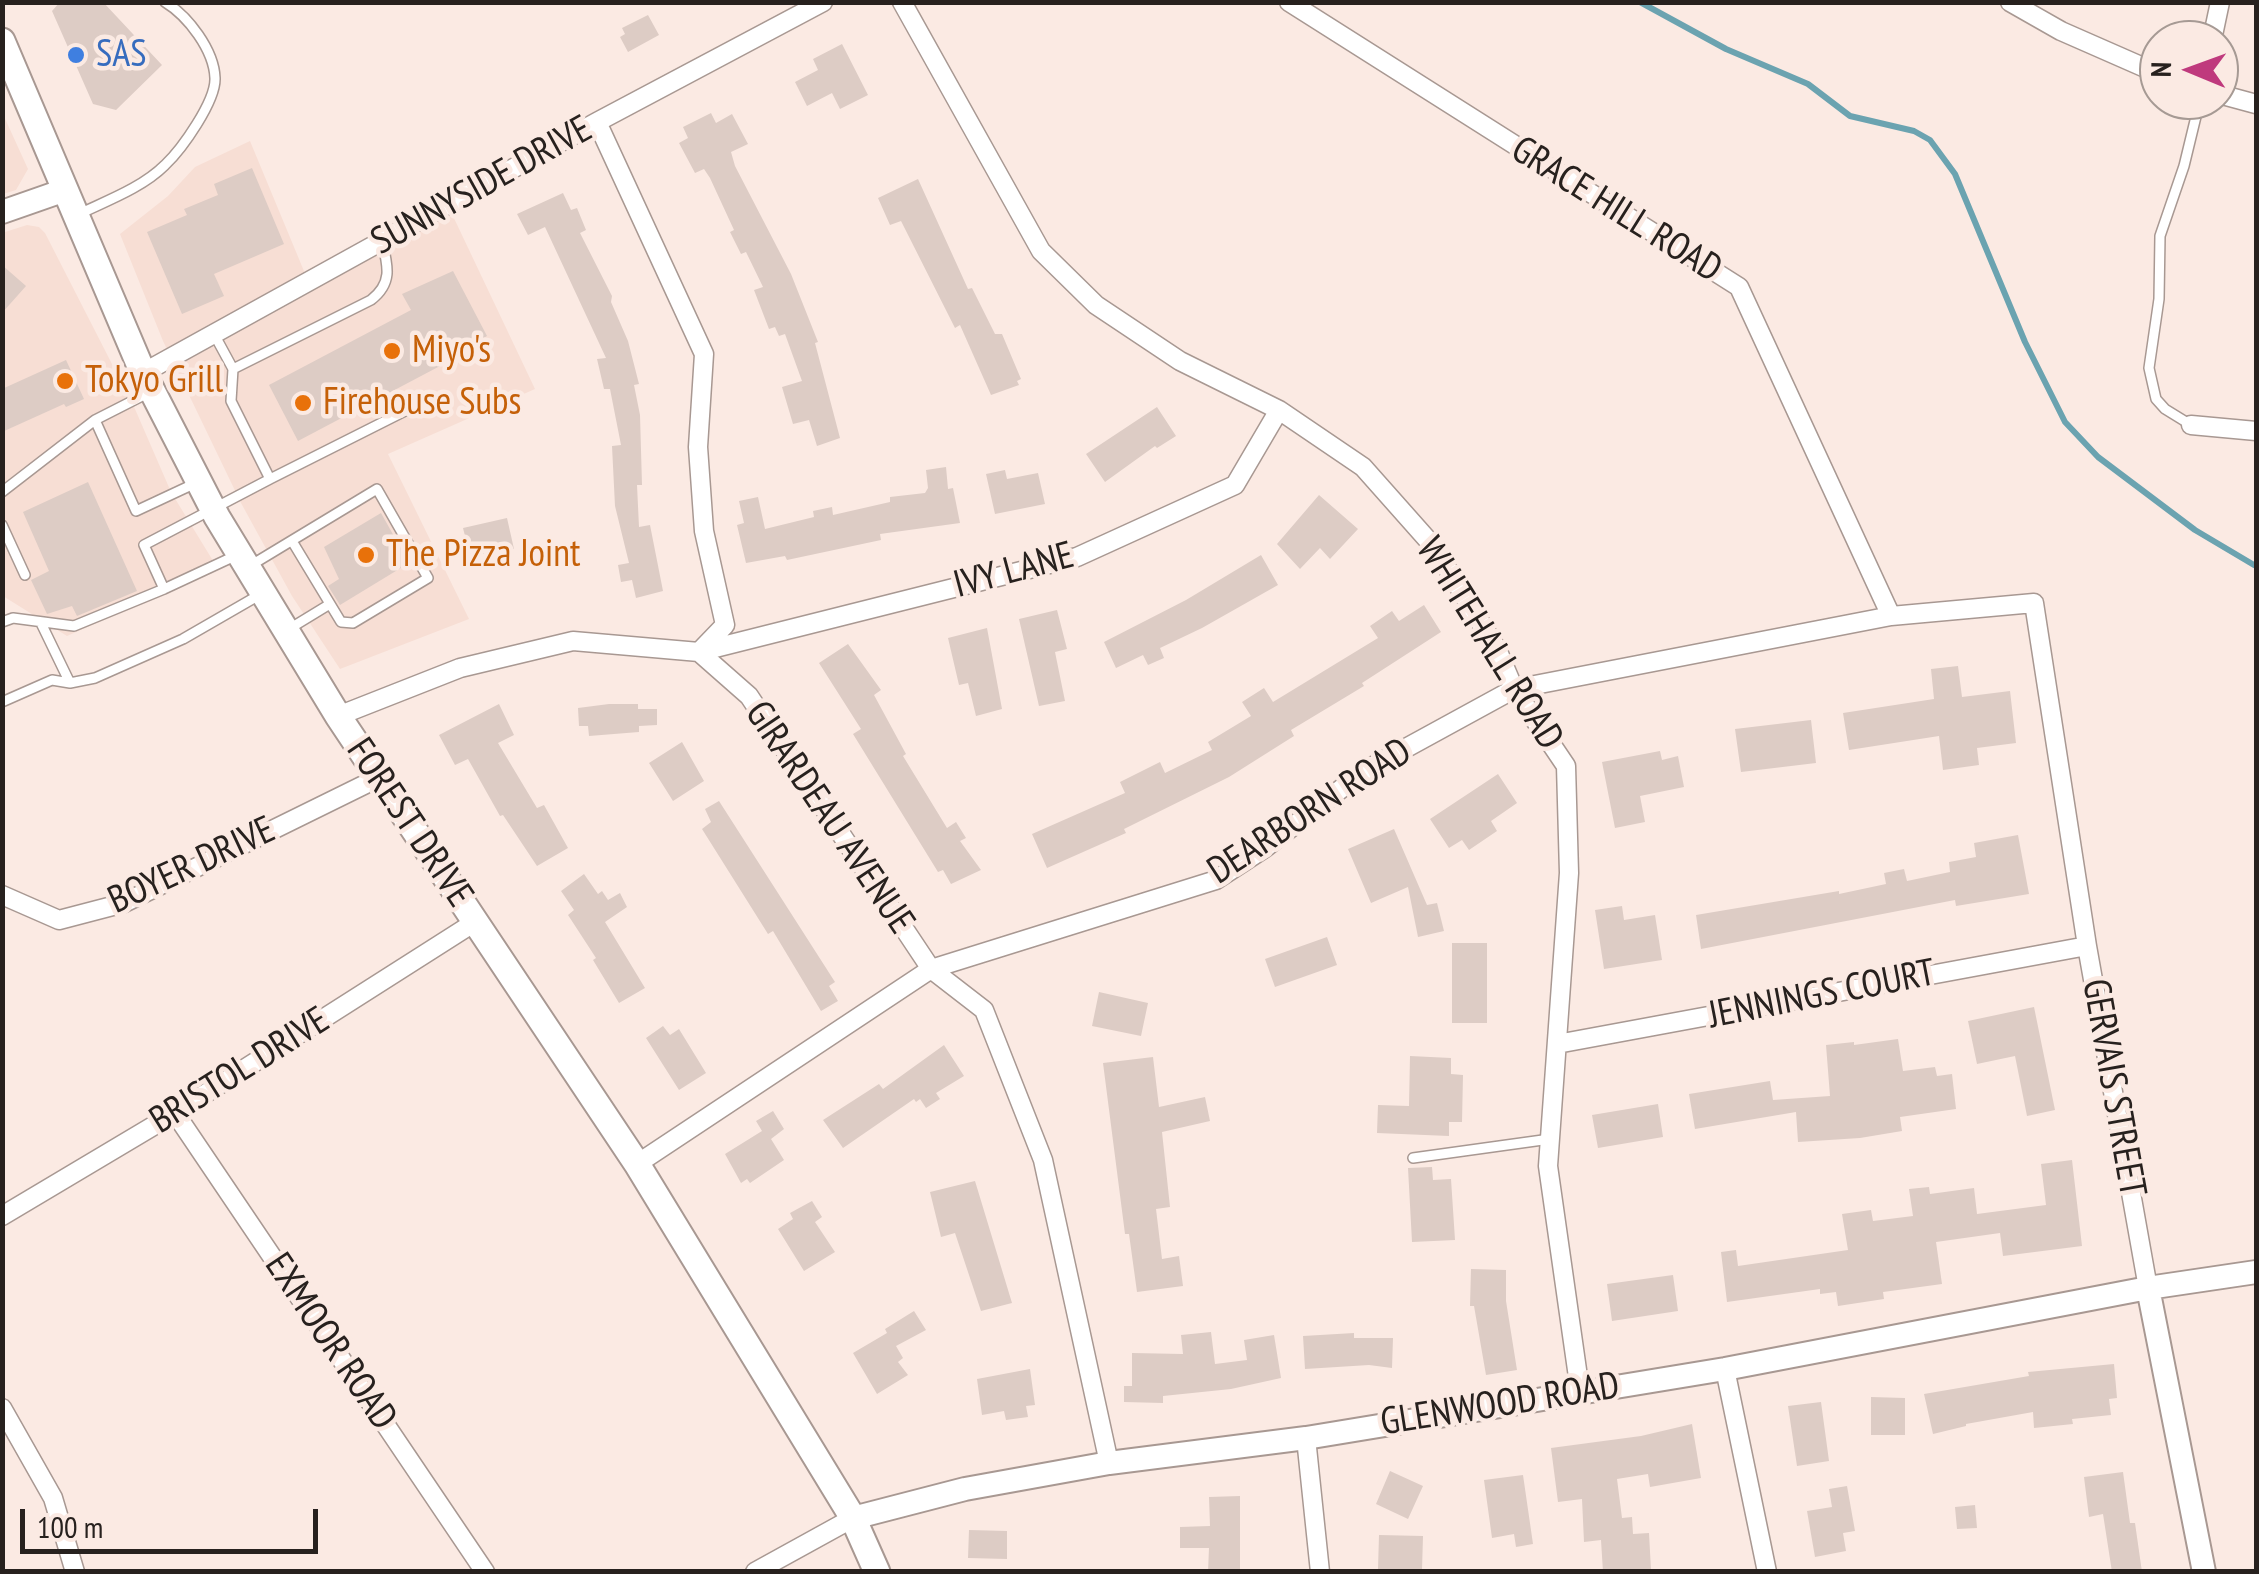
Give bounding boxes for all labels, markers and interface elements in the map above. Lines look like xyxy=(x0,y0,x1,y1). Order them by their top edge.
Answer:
north arrow xyxy=(2139,20,2239,120)
place label: SAS xyxy=(96,32,147,78)
marker: SAS xyxy=(65,44,87,66)
text: N xyxy=(2142,62,2179,77)
street label: SUNNYSIDE DRIVE xyxy=(364,107,600,265)
street label: GRACE HILL ROAD xyxy=(1503,127,1729,293)
place label: Miyo's xyxy=(412,328,491,374)
marker: Miyo's xyxy=(381,340,403,362)
place label: Tokyo Grill xyxy=(85,358,223,404)
marker: Tokyo Grill xyxy=(54,370,76,392)
place label: Firehouse Subs xyxy=(323,380,521,426)
marker: Firehouse Subs xyxy=(292,392,314,414)
street label: WHITEHALL ROAD xyxy=(1406,530,1572,758)
place label: The Pizza Joint xyxy=(386,532,580,578)
street label: IVY LANE xyxy=(949,533,1079,609)
marker: The Pizza Joint xyxy=(355,544,377,566)
street label: GIRARDEAU AVENUE xyxy=(735,693,923,943)
street label: DEARBORN ROAD xyxy=(1200,729,1420,895)
street label: FOREST DRIVE xyxy=(336,730,482,916)
street label: BOYER DRIVE xyxy=(102,808,282,924)
street label: JENNINGS COURT xyxy=(1705,951,1939,1039)
street label: GERVAIS STREET xyxy=(2071,976,2155,1200)
street label: BRISTOL DRIVE xyxy=(142,998,338,1144)
street label: EXMOOR ROAD xyxy=(254,1245,406,1439)
street label: GLENWOOD ROAD xyxy=(1377,1364,1623,1446)
scale bar xyxy=(25,1489,322,1551)
text: 100 m xyxy=(37,1507,103,1546)

